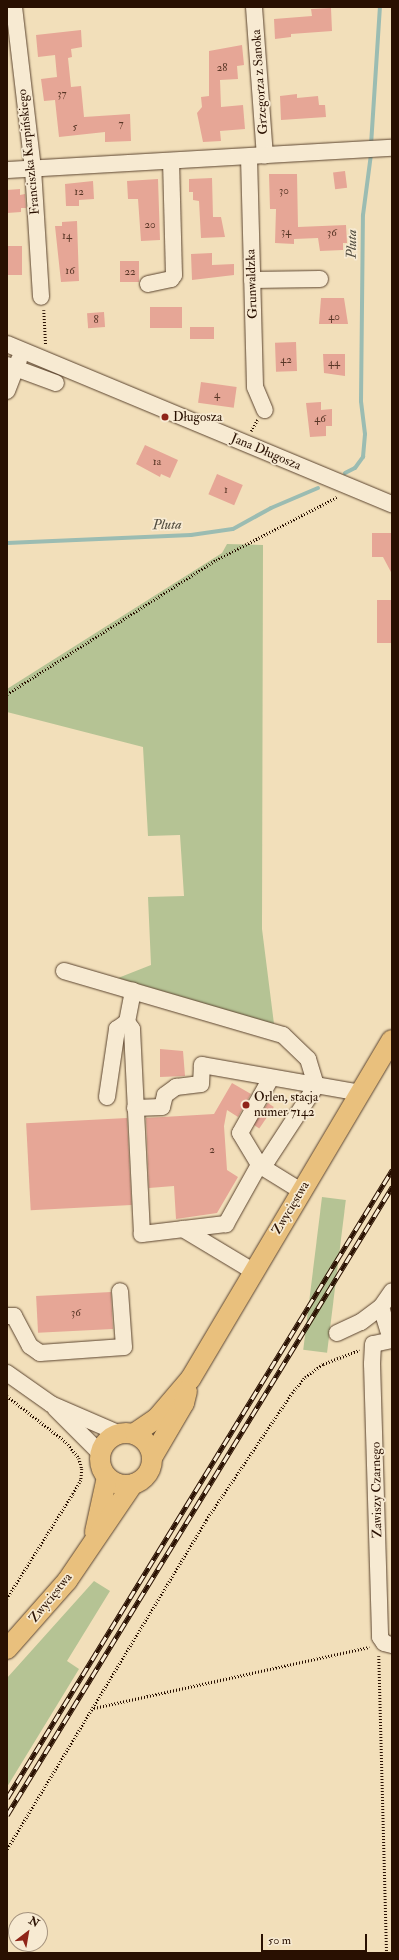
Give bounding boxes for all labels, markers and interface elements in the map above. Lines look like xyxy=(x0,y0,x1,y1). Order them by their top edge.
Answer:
street label: Grzegorza z Sanoka xyxy=(249,29,271,135)
house number: 28 xyxy=(217,61,227,75)
house number: 37 xyxy=(57,87,67,101)
street label: Franciszka Karpińskiego xyxy=(15,88,43,216)
house number: 7 xyxy=(118,117,124,131)
house number: 5 xyxy=(73,120,77,134)
house number: 30 xyxy=(279,184,289,198)
house number: 12 xyxy=(74,185,84,199)
house number: 20 xyxy=(144,218,156,232)
house number: 34 xyxy=(281,225,291,239)
house number: 36 xyxy=(327,226,337,240)
house number: 14 xyxy=(62,229,72,243)
water label: Pluta xyxy=(343,229,361,259)
street label: Grunwaldzka xyxy=(243,249,261,319)
house number: 16 xyxy=(65,264,75,278)
house number: 22 xyxy=(124,265,136,279)
house number: 40 xyxy=(328,310,340,324)
house number: 8 xyxy=(93,313,99,327)
house number: 42 xyxy=(280,353,292,367)
house number: 44 xyxy=(328,356,340,370)
house number: 4 xyxy=(214,388,220,402)
place label: Długosza xyxy=(173,409,222,425)
marker: Długosza xyxy=(160,412,170,422)
house number: 46 xyxy=(314,412,326,426)
street label: Jana Długosza xyxy=(229,430,303,474)
house number: 1a xyxy=(153,455,161,469)
house number: 1 xyxy=(224,483,228,497)
water label: Pluta xyxy=(152,516,182,534)
place label: Orlen, stacja numer 7142 xyxy=(254,1090,318,1121)
marker: Orlen, stacja numer 7142 xyxy=(241,1100,251,1110)
house number: 2 xyxy=(209,1143,215,1157)
street label: Zwycięstwa xyxy=(269,1179,313,1237)
house number: 36 xyxy=(71,1306,81,1320)
street label: Zawiszy Czarnego xyxy=(368,1442,386,1538)
street label: Zwycięstwa xyxy=(26,1570,76,1626)
north arrow xyxy=(8,1912,48,1952)
text: N xyxy=(26,1914,41,1930)
scale bar xyxy=(263,1926,369,1952)
text: 50 m xyxy=(268,1933,291,1948)

